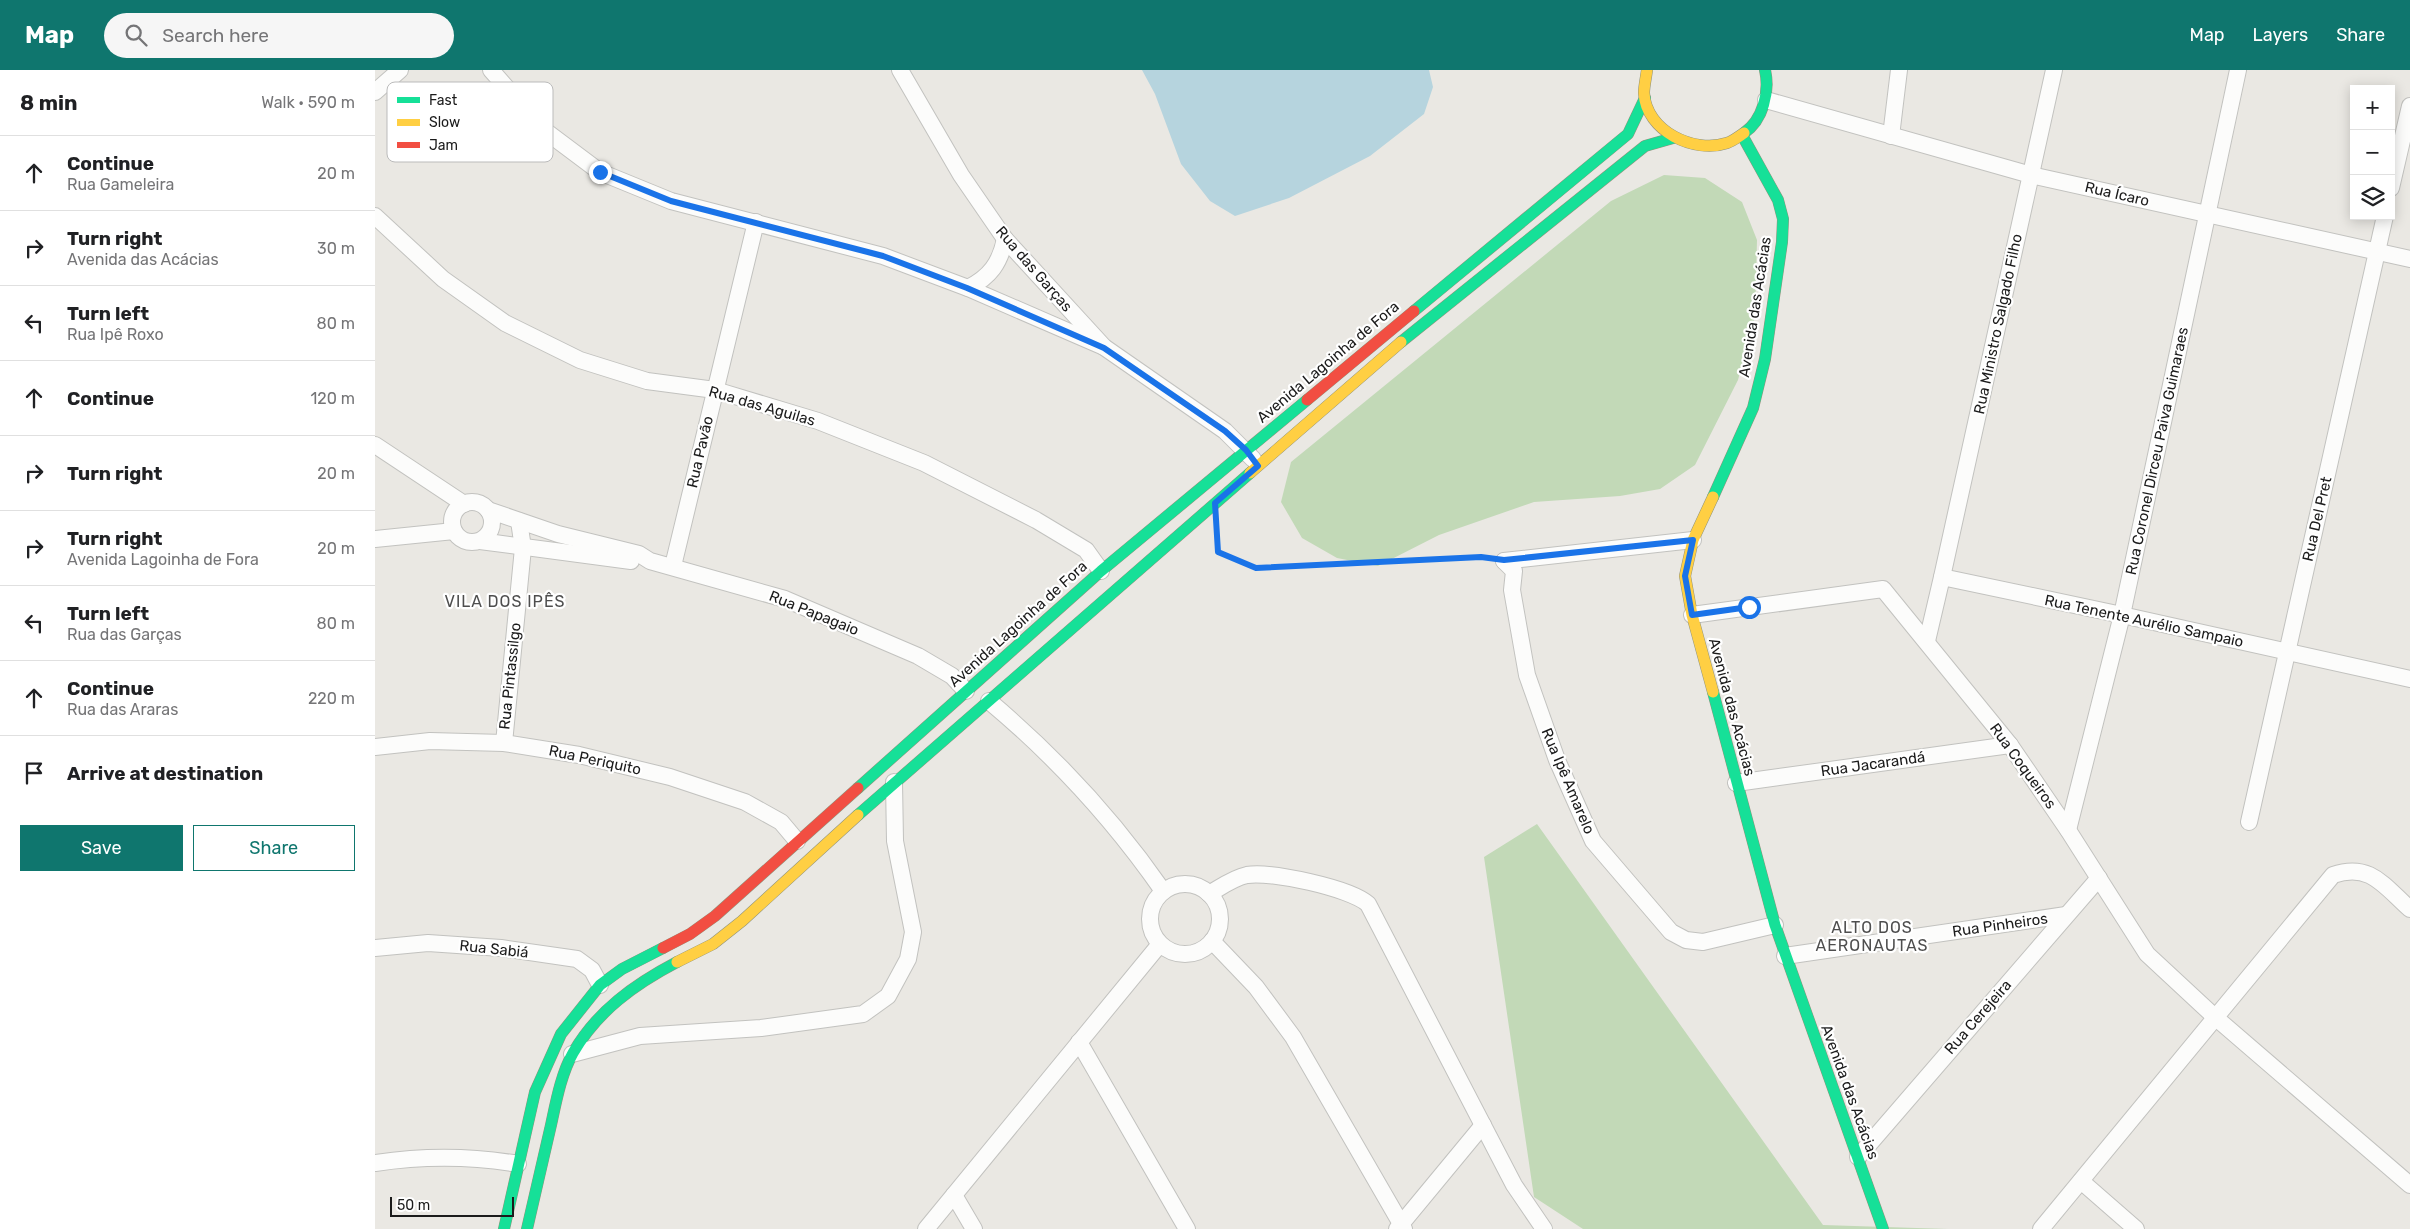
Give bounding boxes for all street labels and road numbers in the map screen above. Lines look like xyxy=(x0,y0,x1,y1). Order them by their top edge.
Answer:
street label: Rua Ícaro xyxy=(2083,178,2151,210)
street label: Rua das Garças xyxy=(992,222,1076,316)
street label: Rua Ministro Salgado Filho xyxy=(1970,232,2026,416)
street label: Avenida das Acácias xyxy=(1735,235,1775,379)
street label: Avenida Lagoinha de Fora xyxy=(1253,297,1403,427)
street label: Rua Coronel Dirceu Paiva Guimaraes xyxy=(2122,325,2192,577)
street label: Rua das Aguilas xyxy=(707,382,818,430)
street label: Rua Pavão xyxy=(683,414,717,490)
street label: Rua Del Pret xyxy=(2299,475,2336,563)
street label: Avenida Lagoinha de Fora xyxy=(945,557,1091,691)
street label: Rua Papagaio xyxy=(766,587,862,639)
street label: Rua Tenente Aurélio Sampaio xyxy=(2043,591,2245,651)
street label: Rua Pintassilgo xyxy=(495,622,525,730)
street label: Avenida das Acácias xyxy=(1705,636,1759,778)
street label: Rua Coqueiros xyxy=(1986,720,2060,813)
street label: Rua Ipê Amarelo xyxy=(1538,725,1598,837)
street label: Rua Periquito xyxy=(547,741,643,779)
street label: Rua Jacarandá xyxy=(1820,748,1926,780)
street label: Rua Pinheiros xyxy=(1951,909,2049,941)
street label: Rua Sabiá xyxy=(459,936,529,962)
street label: Rua Cerejeira xyxy=(1941,976,2015,1058)
street label: Avenida das Acácias xyxy=(1817,1022,1883,1162)

